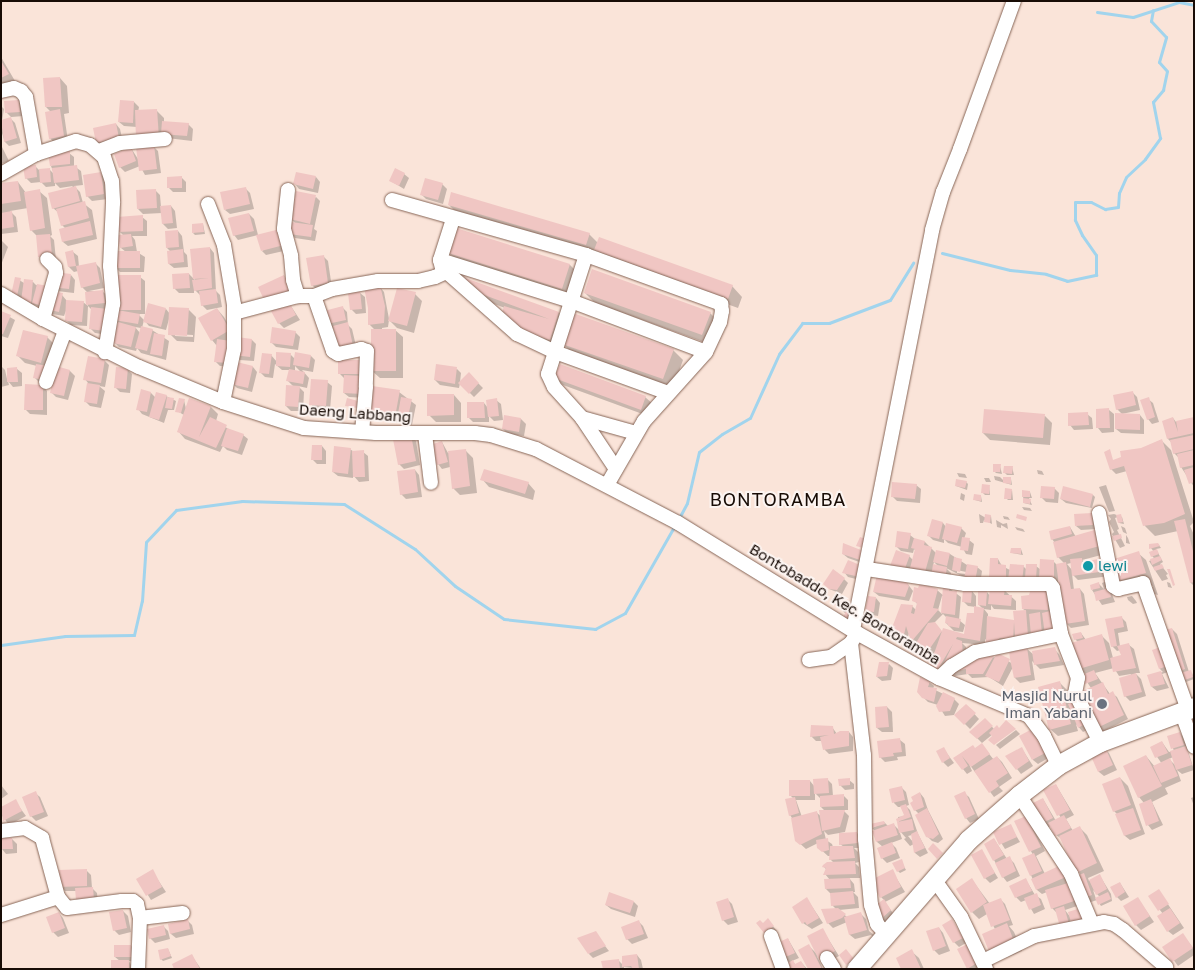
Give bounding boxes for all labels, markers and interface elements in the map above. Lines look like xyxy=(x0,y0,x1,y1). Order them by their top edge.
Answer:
street label: Daeng Labbang xyxy=(298,400,412,426)
district label: BONTORAMBA xyxy=(708,488,848,510)
street label: Bontobaddo, Kec. Bontoramba xyxy=(746,540,944,668)
place label: lewi xyxy=(1098,557,1127,575)
marker: lewi xyxy=(1082,560,1094,572)
place label: Masjid Nurul Iman Yabani xyxy=(1001,686,1092,721)
marker: Masjid Nurul Iman Yabani xyxy=(1096,698,1108,710)

